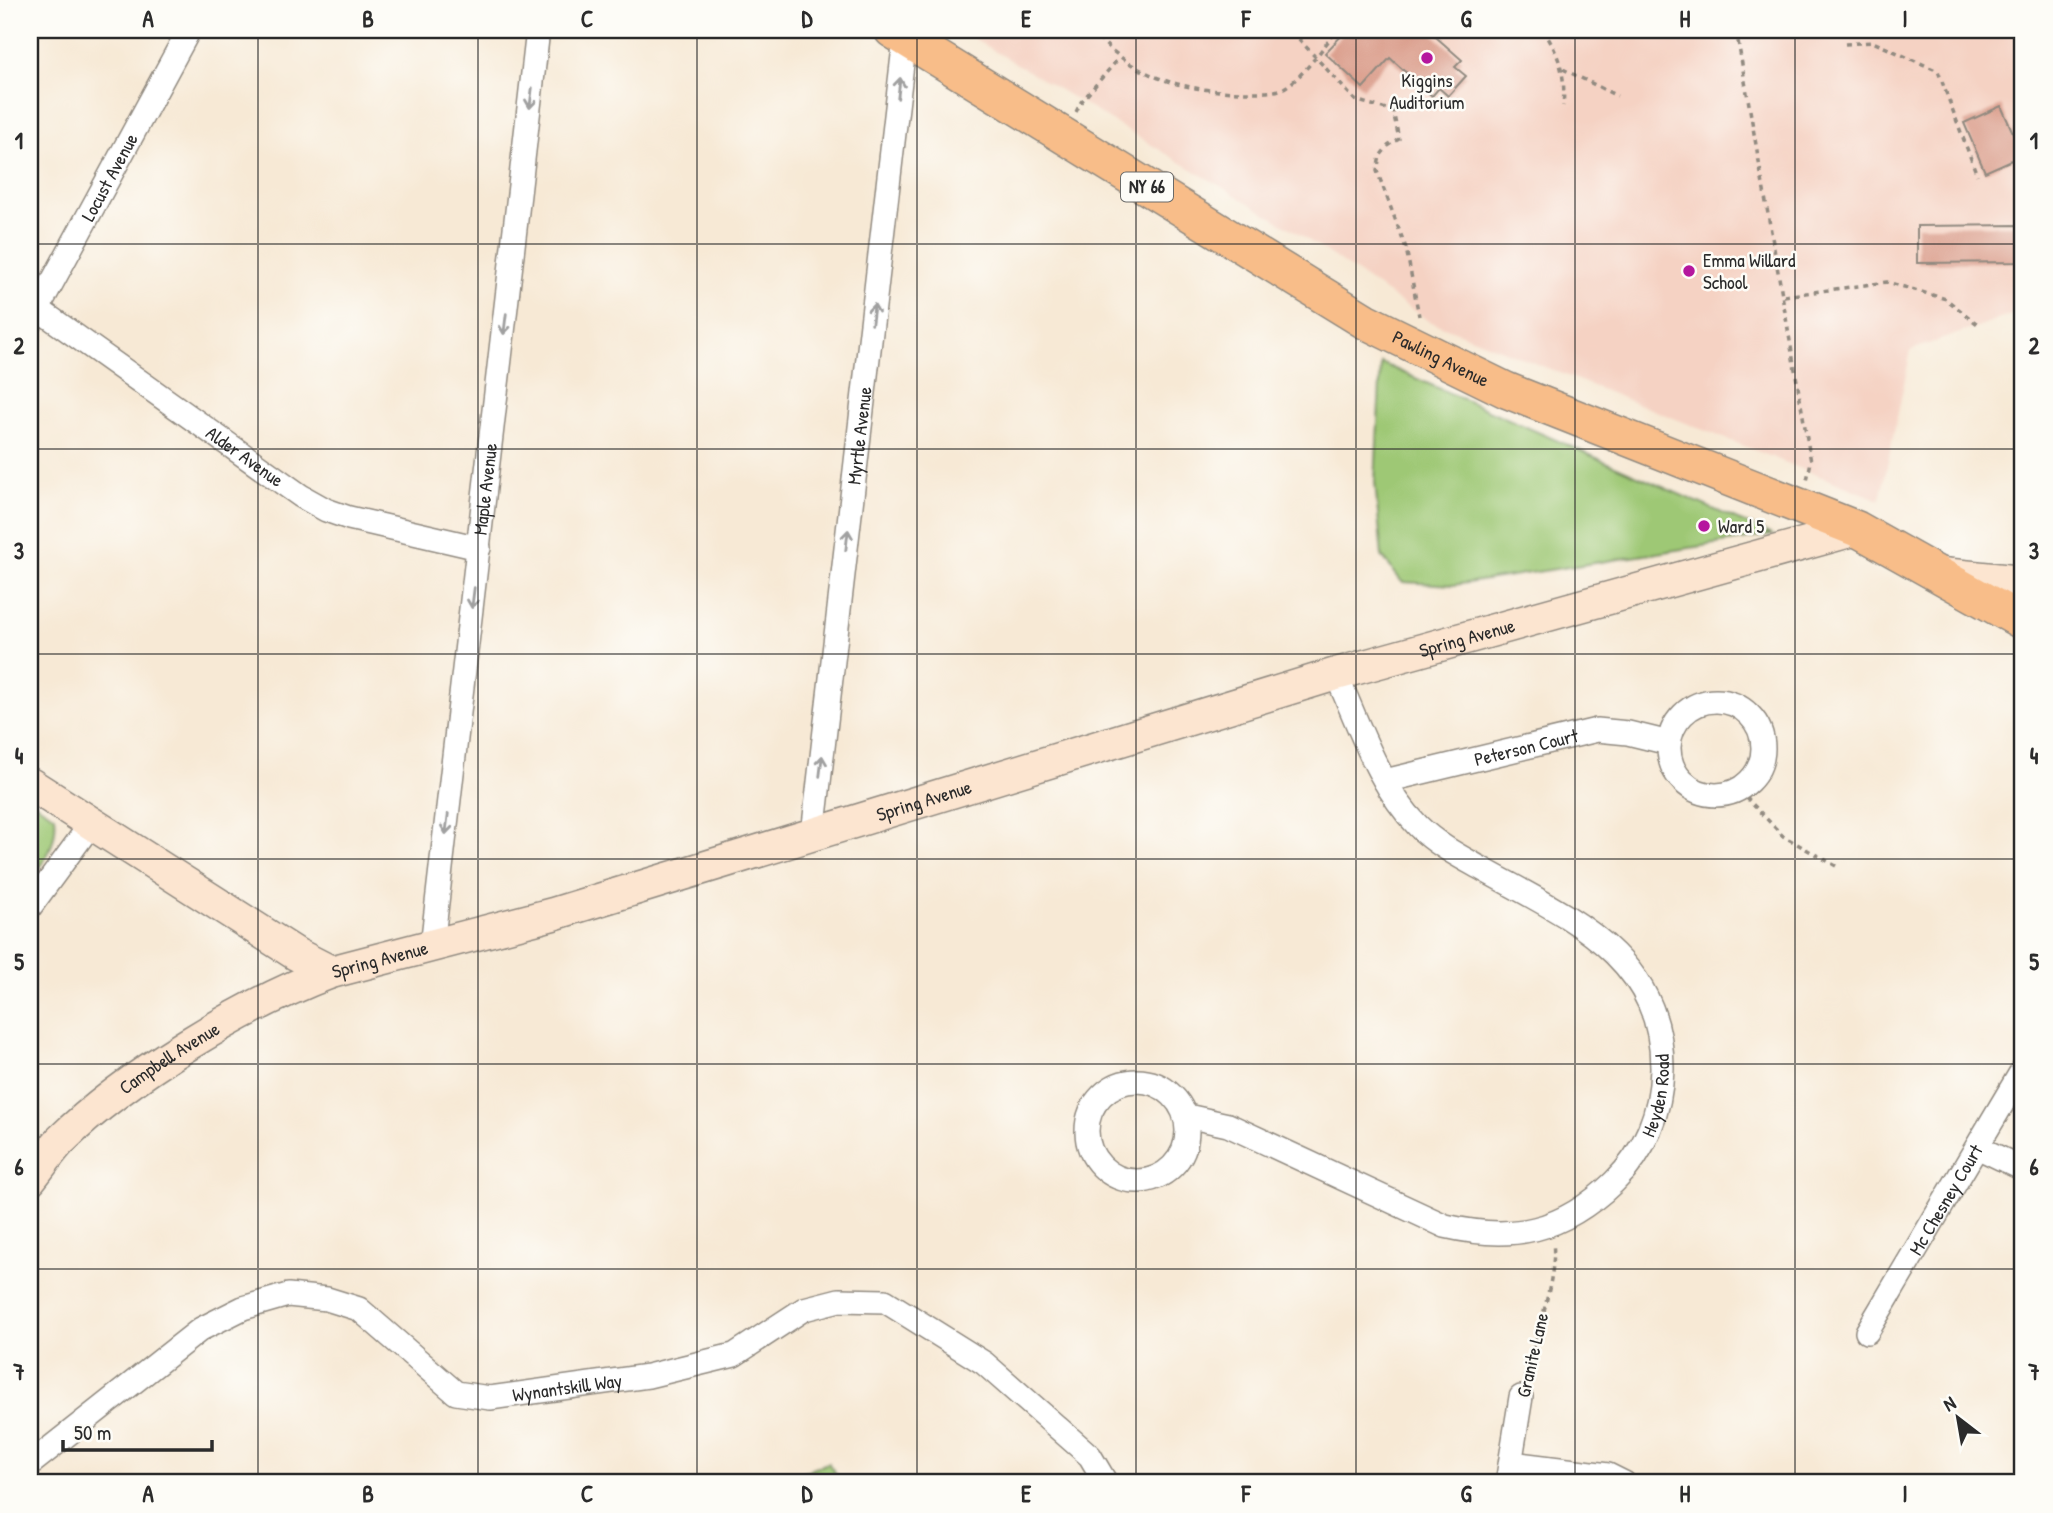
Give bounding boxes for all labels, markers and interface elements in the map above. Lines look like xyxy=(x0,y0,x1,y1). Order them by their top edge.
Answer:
text: A xyxy=(142,3,154,34)
text: B xyxy=(362,3,374,34)
text: C xyxy=(581,3,593,34)
text: D xyxy=(802,3,814,34)
text: E xyxy=(1021,3,1032,34)
text: F xyxy=(1241,3,1252,34)
text: G xyxy=(1460,3,1472,34)
text: H xyxy=(1680,3,1691,34)
text: I xyxy=(1902,3,1908,34)
marker: Kiggins Auditorium xyxy=(1419,50,1435,66)
place label: Kiggins Auditorium xyxy=(1390,67,1464,115)
one-way arrow xyxy=(893,78,906,100)
one-way arrow xyxy=(525,86,538,108)
text: 1 xyxy=(15,125,23,156)
text: 1 xyxy=(2030,125,2038,156)
street label: Locust Avenue xyxy=(75,128,144,226)
road number: NY 66 xyxy=(1121,172,1173,202)
place label: Emma Willard School xyxy=(1703,247,1796,295)
marker: Emma Willard School xyxy=(1681,263,1697,279)
one-way arrow xyxy=(866,304,879,326)
one-way arrow xyxy=(499,312,512,334)
street label: Pawling Avenue xyxy=(1388,324,1494,393)
text: 2 xyxy=(14,330,25,361)
text: 2 xyxy=(2029,330,2040,361)
street label: Myrtle Avenue xyxy=(840,385,878,486)
street label: Alder Avenue xyxy=(201,420,289,493)
street label: Maple Avenue xyxy=(467,441,503,536)
place label: Ward 5 xyxy=(1718,513,1764,539)
marker: Ward 5 xyxy=(1696,518,1712,534)
one-way arrow xyxy=(840,530,853,552)
text: 3 xyxy=(14,535,24,566)
text: 3 xyxy=(2029,535,2039,566)
one-way arrow xyxy=(467,586,480,609)
street label: Spring Avenue xyxy=(1416,612,1518,663)
street label: Peterson Court xyxy=(1472,722,1581,772)
text: 4 xyxy=(15,740,24,771)
text: 4 xyxy=(2030,740,2039,771)
one-way arrow xyxy=(814,756,827,778)
street label: Spring Avenue xyxy=(873,773,975,827)
one-way arrow xyxy=(440,812,453,835)
street label: Spring Avenue xyxy=(329,934,431,984)
text: 5 xyxy=(14,946,24,977)
text: 5 xyxy=(2029,946,2039,977)
street label: Campbell Avenue xyxy=(113,1015,224,1100)
street label: Heyden Road xyxy=(1635,1053,1675,1141)
street label: Mc Chesney Court xyxy=(1903,1139,1989,1260)
text: 6 xyxy=(14,1151,24,1182)
text: 6 xyxy=(2029,1151,2039,1182)
street label: Granite Lane xyxy=(1510,1310,1554,1400)
text: 7 xyxy=(12,1356,25,1387)
text: 7 xyxy=(2027,1356,2040,1387)
street label: Wynantskill Way xyxy=(511,1367,624,1408)
north arrow xyxy=(1924,1384,1994,1454)
text: N xyxy=(1938,1390,1960,1417)
scale bar xyxy=(63,1408,212,1452)
text: 50 m xyxy=(74,1418,111,1447)
text: A xyxy=(142,1478,154,1509)
text: B xyxy=(362,1478,374,1509)
text: C xyxy=(581,1478,593,1509)
text: D xyxy=(802,1478,814,1509)
text: E xyxy=(1021,1478,1032,1509)
text: F xyxy=(1241,1478,1252,1509)
text: G xyxy=(1460,1478,1472,1509)
text: H xyxy=(1680,1478,1691,1509)
text: I xyxy=(1902,1478,1908,1509)

